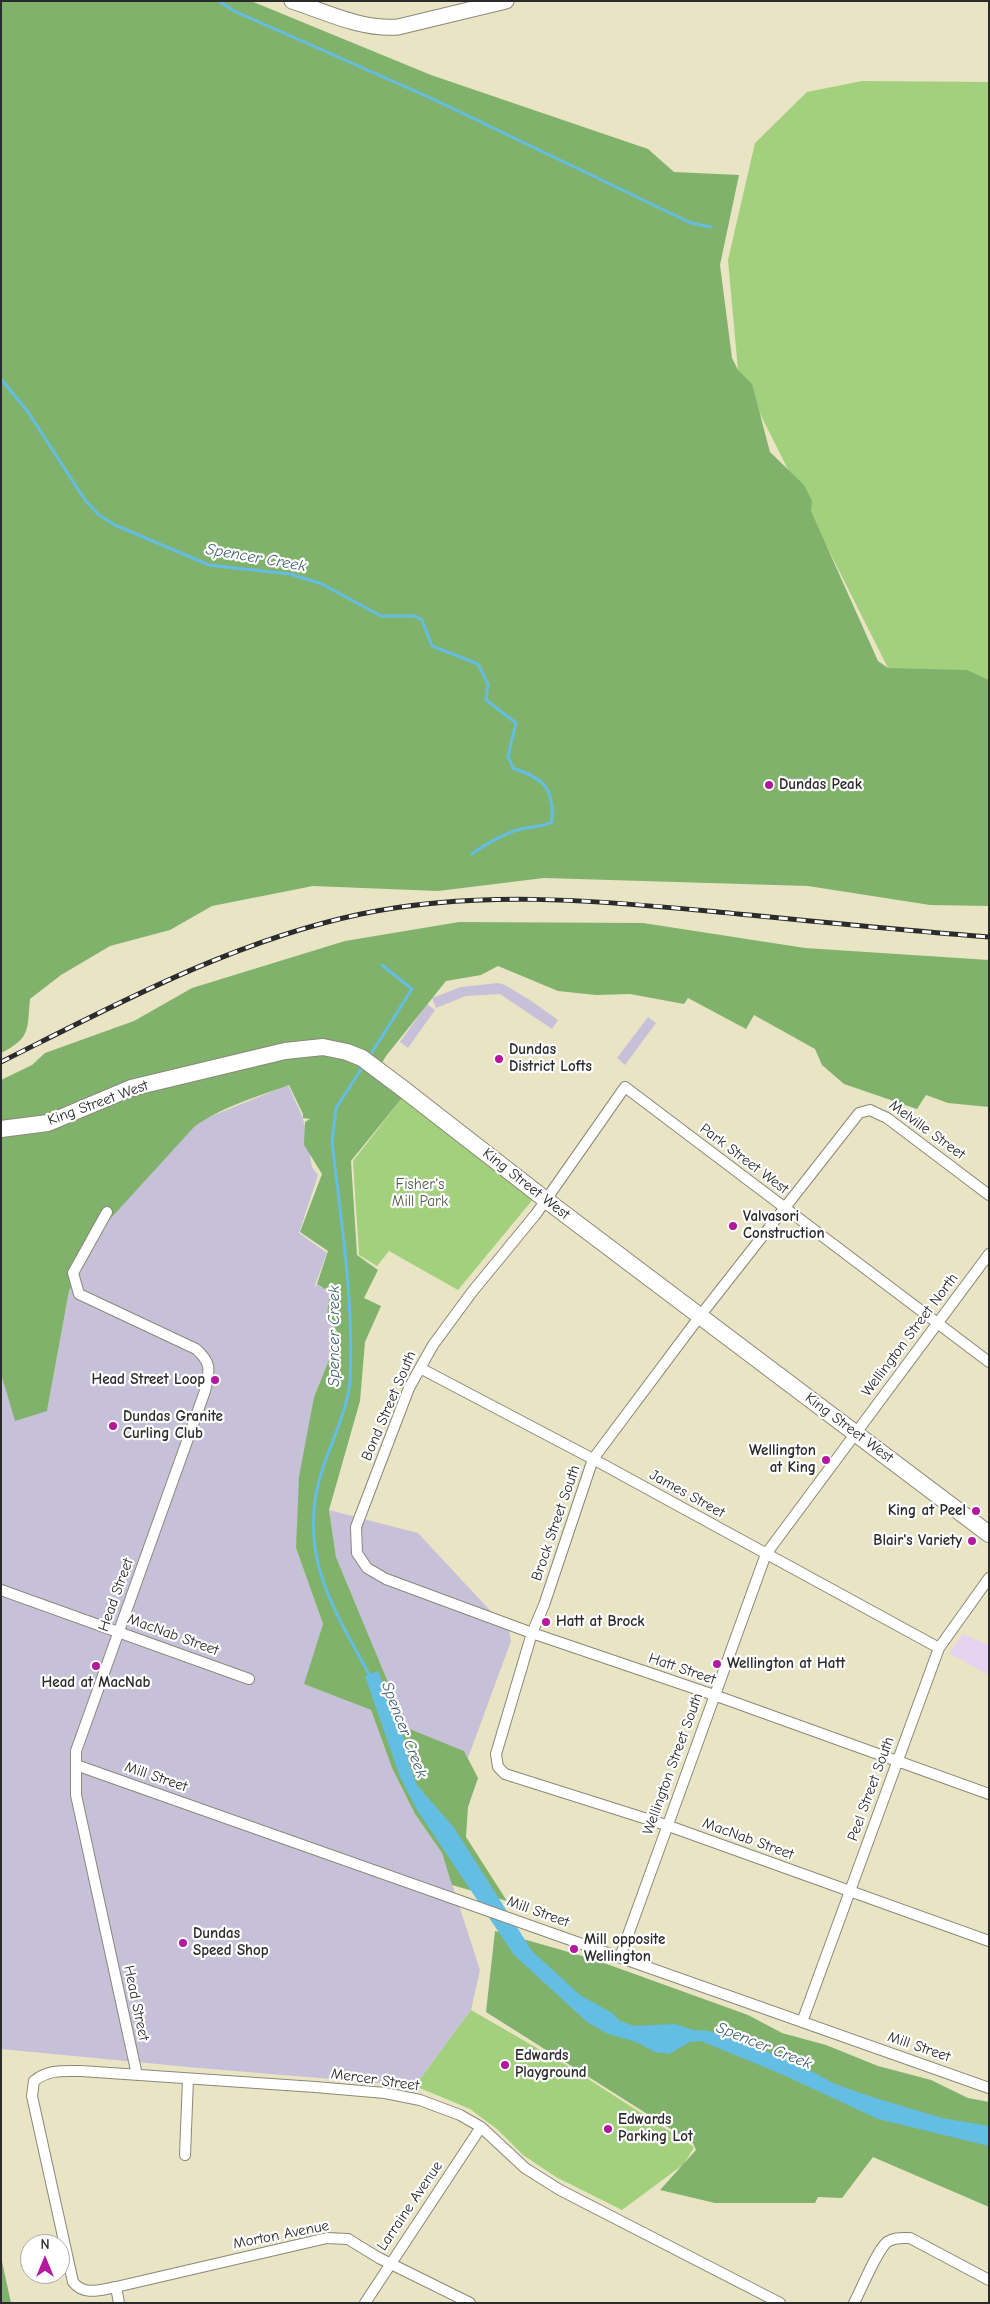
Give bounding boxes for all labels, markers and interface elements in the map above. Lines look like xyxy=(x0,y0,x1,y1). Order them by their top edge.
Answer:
water label: Spencer Creek xyxy=(204,540,308,576)
place label: Dundas Peak xyxy=(779,776,862,794)
marker: Dundas Peak xyxy=(763,779,775,791)
place label: Dundas District Lofts xyxy=(509,1041,592,1076)
marker: Dundas District Lofts xyxy=(493,1053,505,1065)
street label: King Street West xyxy=(45,1076,151,1130)
street label: Melville Street xyxy=(885,1096,969,1164)
street label: Park Street West xyxy=(696,1120,792,1198)
street label: King Street West xyxy=(479,1144,573,1224)
park label: Fisher's Mill Park xyxy=(392,1176,448,1211)
place label: Valvasori Construction xyxy=(743,1208,825,1243)
marker: Valvasori Construction xyxy=(727,1220,739,1232)
street label: Wellington Street North xyxy=(858,1270,962,1400)
water label: Spencer Creek xyxy=(324,1285,344,1387)
street label: Bond Street South xyxy=(358,1349,420,1463)
place label: Head Street Loop xyxy=(91,1371,205,1389)
marker: Head Street Loop xyxy=(209,1374,221,1386)
street label: King Street West xyxy=(801,1389,897,1467)
place label: Dundas Granite Curling Club xyxy=(123,1408,223,1443)
marker: Dundas Granite Curling Club xyxy=(107,1420,119,1432)
place label: Wellington at King xyxy=(749,1442,816,1477)
marker: Wellington at King xyxy=(820,1454,832,1466)
street label: Brock Street South xyxy=(528,1463,584,1583)
street label: James Street xyxy=(646,1466,728,1522)
place label: King at Peel xyxy=(888,1502,966,1520)
marker: King at Peel xyxy=(970,1505,982,1517)
place label: Blair's Variety xyxy=(873,1532,962,1550)
marker: Blair's Variety xyxy=(966,1535,978,1547)
street label: Head Street xyxy=(94,1556,138,1634)
street label: MacNab Street xyxy=(125,1610,221,1660)
place label: Hatt at Brock xyxy=(556,1613,644,1631)
marker: Hatt at Brock xyxy=(540,1616,552,1628)
street label: Hatt Street xyxy=(646,1649,718,1689)
place label: Wellington at Hatt xyxy=(727,1655,845,1673)
marker: Wellington at Hatt xyxy=(711,1658,723,1670)
marker: Head at MacNab xyxy=(90,1660,102,1672)
place label: Head at MacNab xyxy=(42,1674,150,1692)
water label: Spencer Creek xyxy=(377,1679,431,1781)
street label: Wellington Street South xyxy=(639,1691,707,1837)
street label: Peel Street South xyxy=(844,1734,898,1844)
street label: Mill Street xyxy=(122,1758,190,1796)
street label: MacNab Street xyxy=(700,1814,796,1864)
street label: Mill Street xyxy=(504,1892,572,1932)
place label: Dundas Speed Shop xyxy=(193,1925,269,1960)
place label: Mill opposite Wellington xyxy=(584,1931,665,1966)
marker: Dundas Speed Shop xyxy=(177,1937,189,1949)
marker: Mill opposite Wellington xyxy=(568,1943,580,1955)
street label: Head Street xyxy=(119,1964,153,2042)
water label: Spencer Creek xyxy=(713,2018,815,2074)
street label: Mill Street xyxy=(885,2028,953,2066)
place label: Edwards Playground xyxy=(515,2047,587,2082)
marker: Edwards Playground xyxy=(499,2059,511,2071)
street label: Mercer Street xyxy=(330,2065,420,2095)
place label: Edwards Parking Lot xyxy=(618,2111,693,2146)
marker: Edwards Parking Lot xyxy=(602,2123,614,2135)
street label: Larraine Avenue xyxy=(373,2158,447,2254)
street label: Morton Avenue xyxy=(232,2217,330,2253)
north arrow xyxy=(20,2234,70,2284)
text: N xyxy=(40,2236,50,2253)

